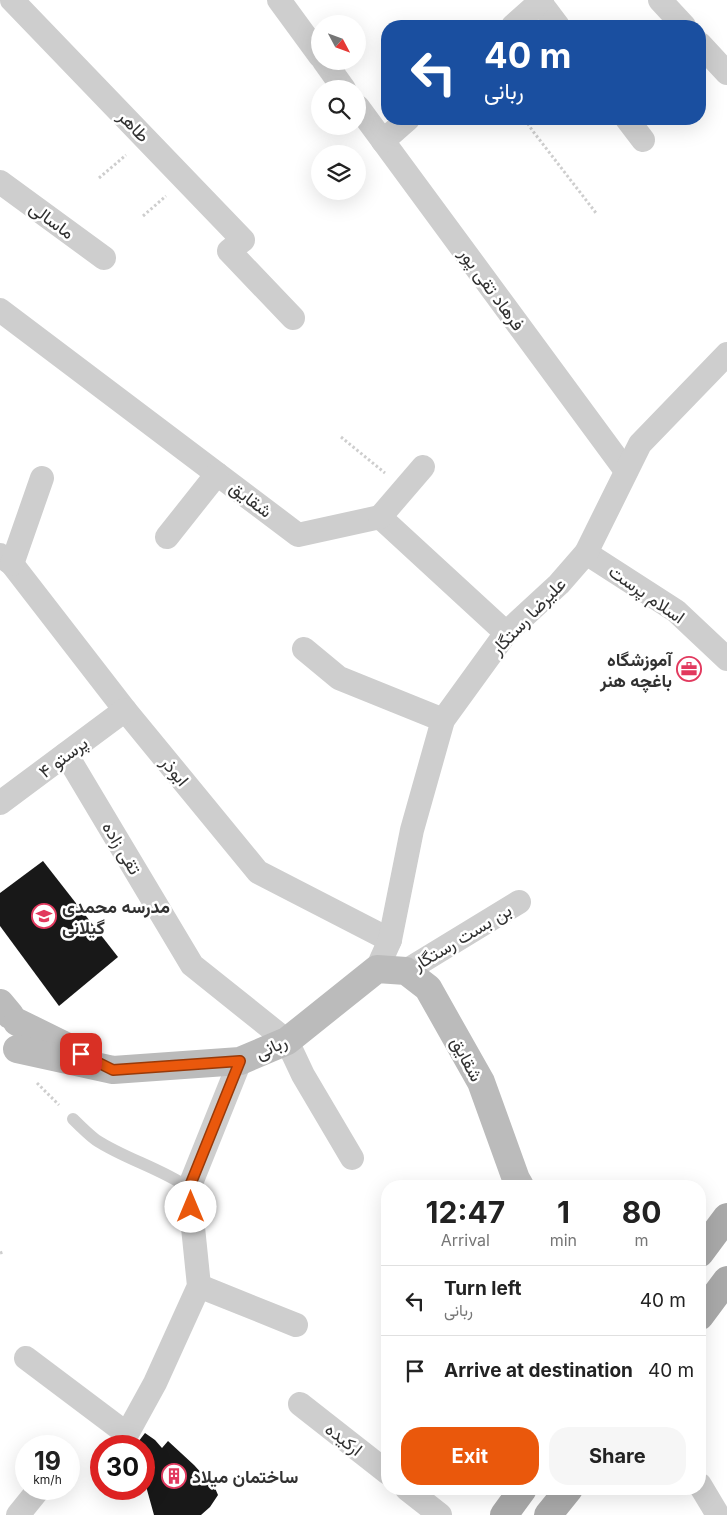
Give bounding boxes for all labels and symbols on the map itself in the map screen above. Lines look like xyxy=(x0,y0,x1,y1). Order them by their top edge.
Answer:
north arrow xyxy=(311,15,366,70)
street label: طاهر xyxy=(113,105,154,147)
street label: ماسالی xyxy=(25,197,78,244)
street label: فرهاد تقی پور xyxy=(453,243,529,336)
street label: شقایق xyxy=(225,476,276,522)
street label: اسلام پرست xyxy=(604,560,689,629)
street label: علیرضا رستگار xyxy=(486,573,571,660)
place label: آموزشگاه باغچه هنر xyxy=(599,649,673,693)
office icon: آموزشگاه باغچه هنر xyxy=(676,656,702,682)
street label: پرستو ۴ xyxy=(34,732,93,784)
street label: ابوذر xyxy=(155,751,193,791)
street label: تقی زاده xyxy=(97,818,146,879)
place label: مدرسه محمدی گیلانی xyxy=(62,896,170,939)
street label: بن بست رستگار xyxy=(408,899,516,976)
school or university icon: مدرسه محمدی گیلانی xyxy=(31,903,57,929)
street label: ربانی xyxy=(252,1031,291,1064)
pin xyxy=(60,1033,102,1075)
street label: شقایق xyxy=(446,1033,487,1085)
position arrow xyxy=(164,1180,216,1232)
street label: ارکیده xyxy=(321,1418,367,1461)
speed limit sign: 30 xyxy=(90,1435,155,1500)
building icon: ساختمان میلاد xyxy=(161,1463,187,1489)
place label: ساختمان میلاد xyxy=(192,1466,298,1488)

